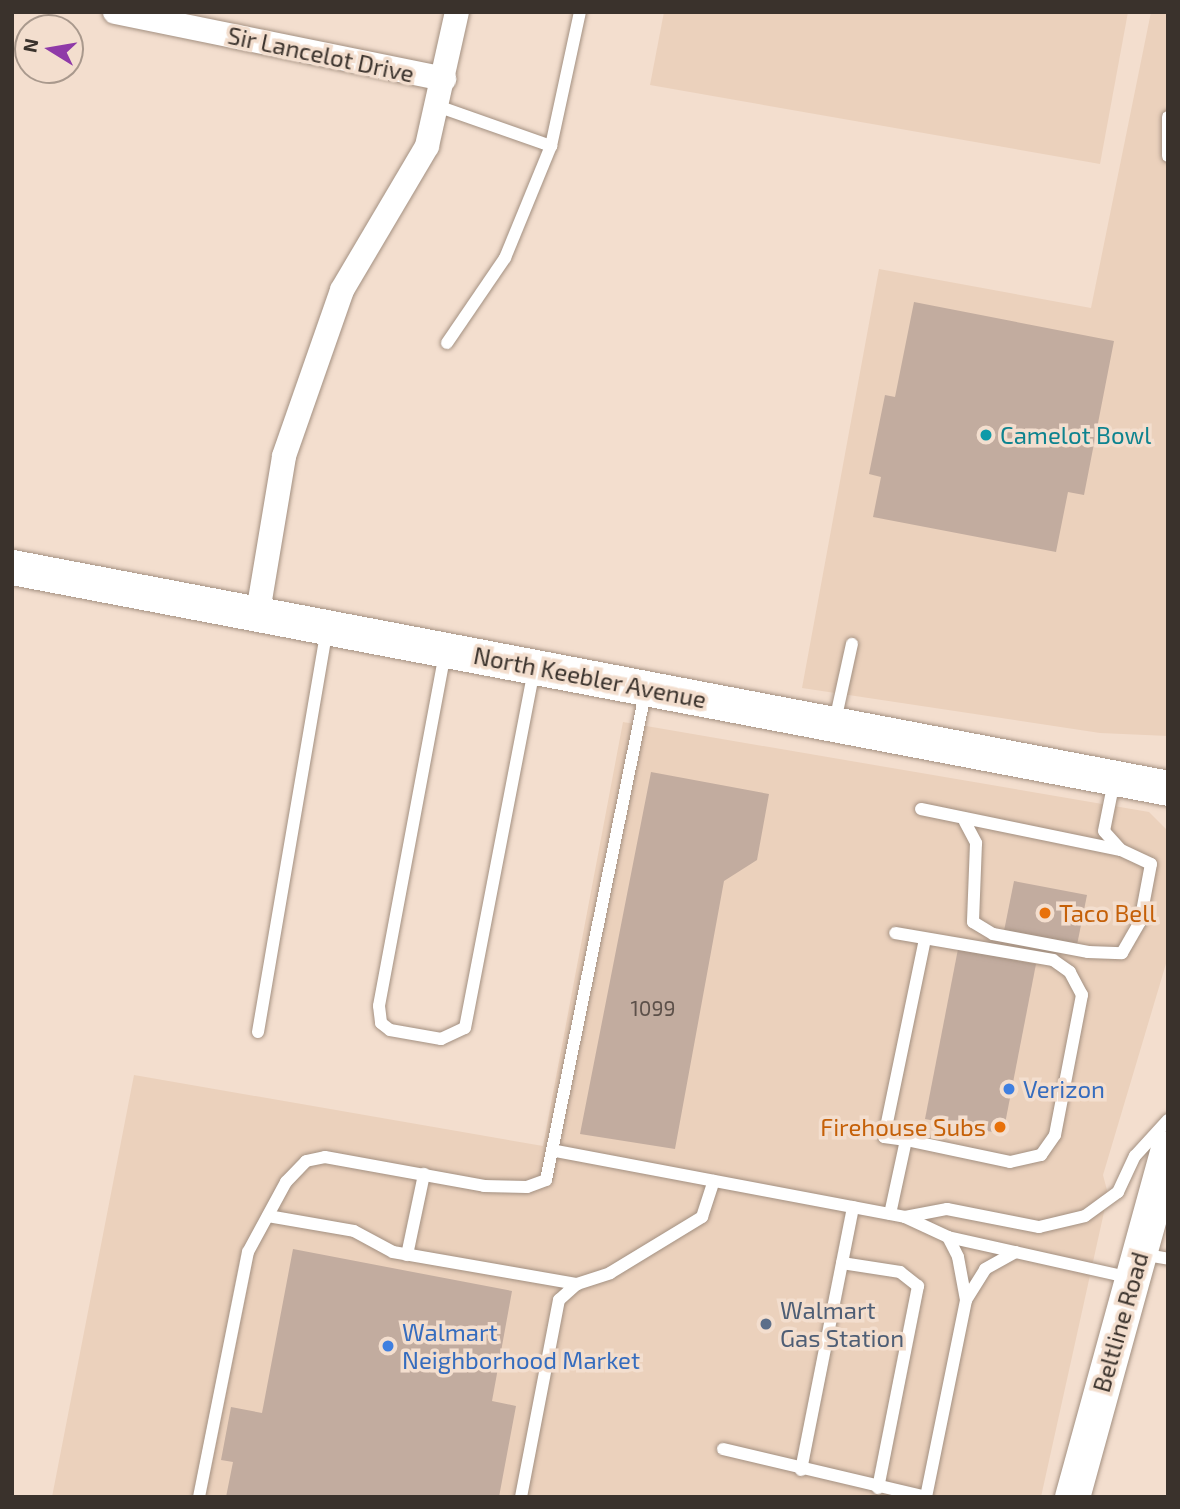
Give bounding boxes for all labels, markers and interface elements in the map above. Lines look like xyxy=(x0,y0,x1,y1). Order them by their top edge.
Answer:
north arrow xyxy=(14,14,84,84)
street label: Sir Lancelot Drive xyxy=(225,20,417,88)
text: N xyxy=(17,36,42,54)
place label: Camelot Bowl xyxy=(1000,421,1151,449)
marker: Camelot Bowl xyxy=(978,427,994,443)
street label: North Keebler Avenue xyxy=(471,640,709,714)
place label: Taco Bell xyxy=(1059,899,1156,927)
marker: Taco Bell xyxy=(1037,905,1053,921)
house number: 1099 xyxy=(630,995,676,1021)
place label: Verizon xyxy=(1023,1075,1105,1103)
marker: Verizon xyxy=(1001,1081,1017,1097)
place label: Firehouse Subs xyxy=(820,1113,986,1141)
marker: Firehouse Subs xyxy=(992,1119,1008,1135)
street label: Beltline Road xyxy=(1086,1249,1154,1395)
place label: Walmart Gas Station xyxy=(780,1296,904,1352)
marker: Walmart Gas Station xyxy=(758,1316,774,1332)
place label: Walmart Neighborhood Market xyxy=(402,1318,640,1374)
marker: Walmart Neighborhood Market xyxy=(380,1338,396,1354)

